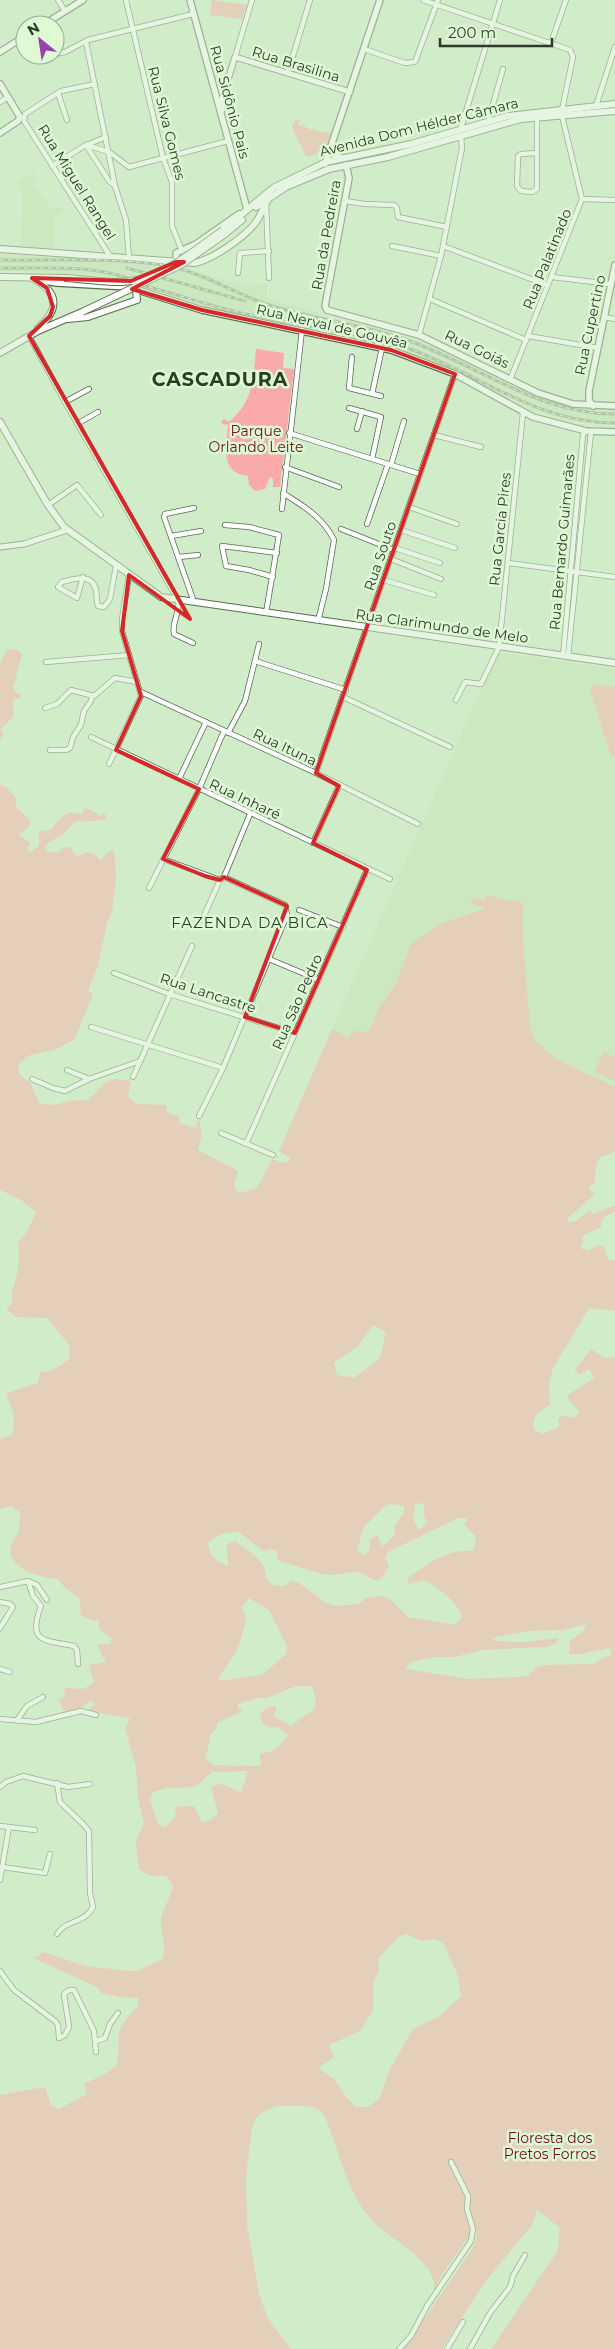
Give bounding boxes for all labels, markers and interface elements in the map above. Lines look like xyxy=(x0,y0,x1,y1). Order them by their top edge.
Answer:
north arrow xyxy=(15,15,65,65)
scale bar xyxy=(440,15,552,47)
text: N xyxy=(24,18,43,39)
text: 200 m xyxy=(448,23,496,42)
street label: Rua Brasilina xyxy=(250,42,342,86)
street label: Rua Sidônio Pais xyxy=(206,43,254,161)
street label: Rua Silva Gomes xyxy=(144,64,190,182)
street label: Avenida Dom Hélder Câmara xyxy=(318,94,520,160)
street label: Rua Miguel Rangel xyxy=(34,121,120,243)
street label: Rua da Pedreira xyxy=(307,178,345,292)
street label: Rua Palatinado xyxy=(519,206,575,312)
street label: Rua Cupertino xyxy=(571,273,609,377)
street label: Rua Nerval de Gouvêa xyxy=(255,300,409,352)
street label: Rua Goiás xyxy=(442,326,513,372)
district label: CASCADURA xyxy=(152,368,288,391)
park label: Parque Orlando Leite xyxy=(209,422,303,456)
street label: Rua Bernardo Guimarães xyxy=(545,453,579,631)
street label: Rua Garcia Pires xyxy=(485,471,515,587)
street label: Rua Souto xyxy=(360,519,400,593)
street label: Rua Clarimundo de Melo xyxy=(354,605,530,647)
street label: Rua Ituna xyxy=(250,724,320,770)
street label: Rua Inharé xyxy=(206,775,284,823)
district label: FAZENDA DA BICA xyxy=(171,913,329,932)
street label: Rua São Pedro xyxy=(268,951,326,1053)
street label: Rua Lancastre xyxy=(158,969,258,1017)
park label: Floresta dos Pretos Forros xyxy=(504,2129,596,2163)

